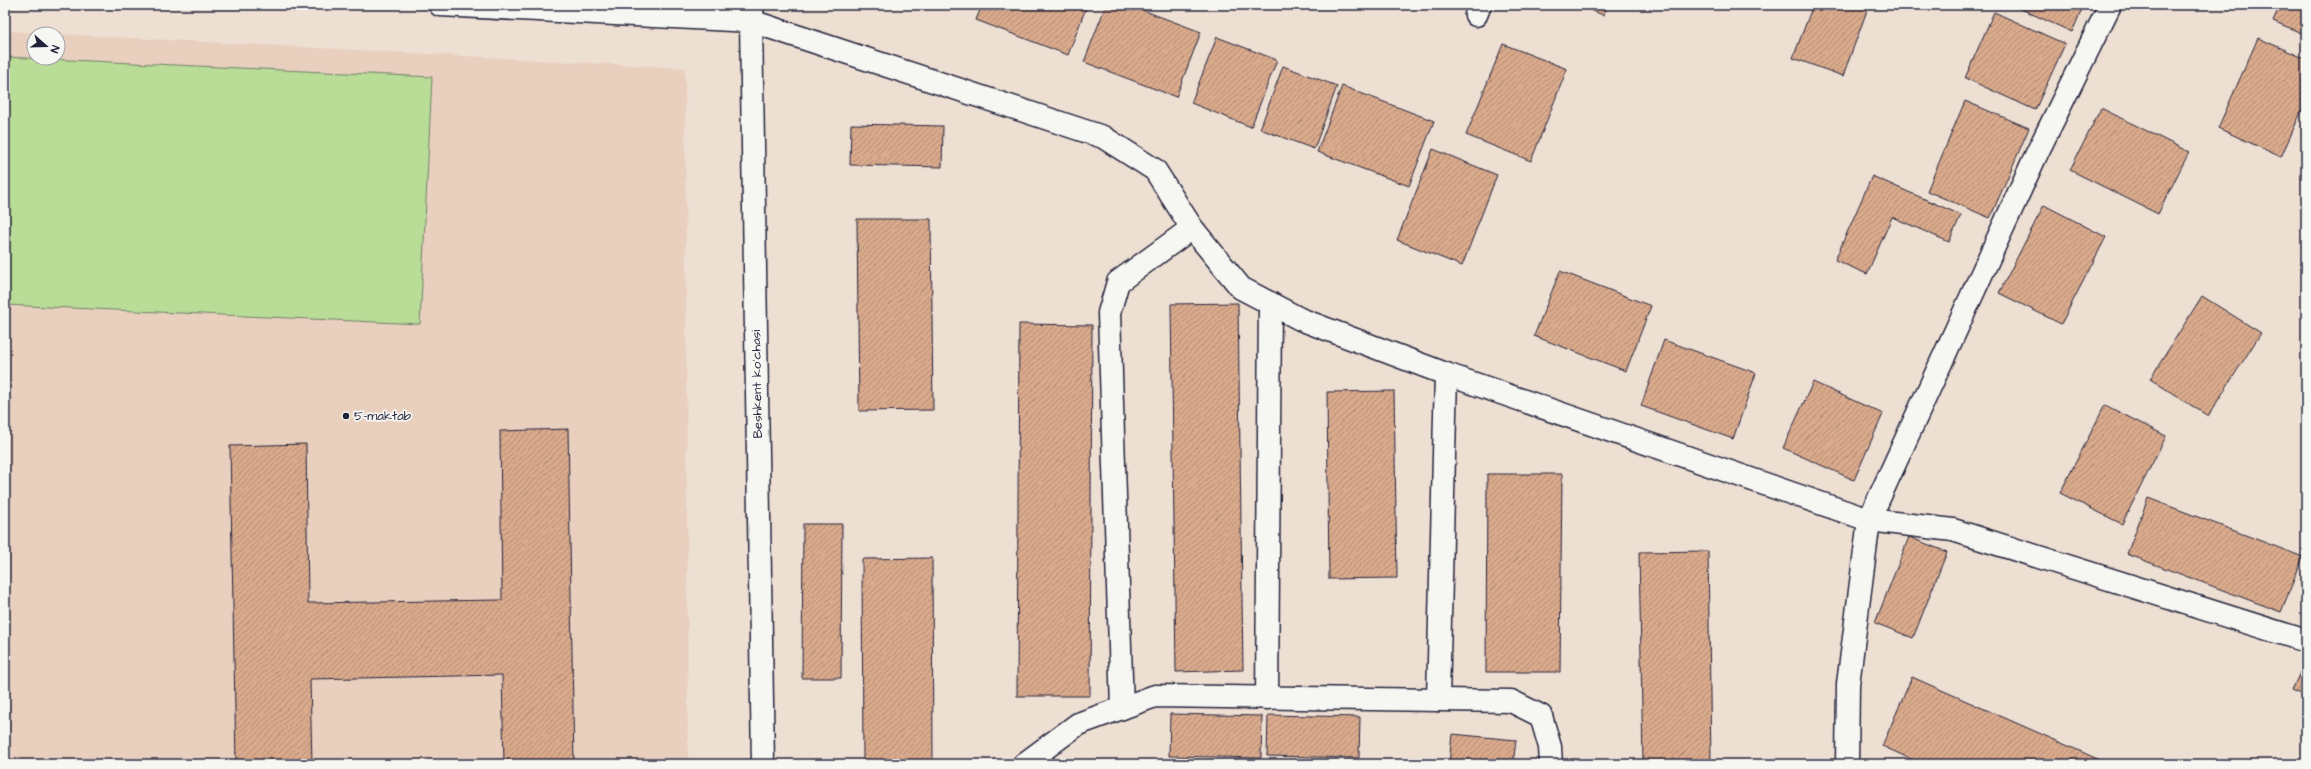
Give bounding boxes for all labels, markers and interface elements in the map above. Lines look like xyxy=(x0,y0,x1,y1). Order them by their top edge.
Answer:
north arrow xyxy=(26,26,66,66)
text: N xyxy=(47,43,63,55)
street label: Beshkent ko'chasi xyxy=(747,330,767,438)
place label: 5-maktab xyxy=(354,407,412,425)
marker: 5-maktab xyxy=(341,411,351,421)

